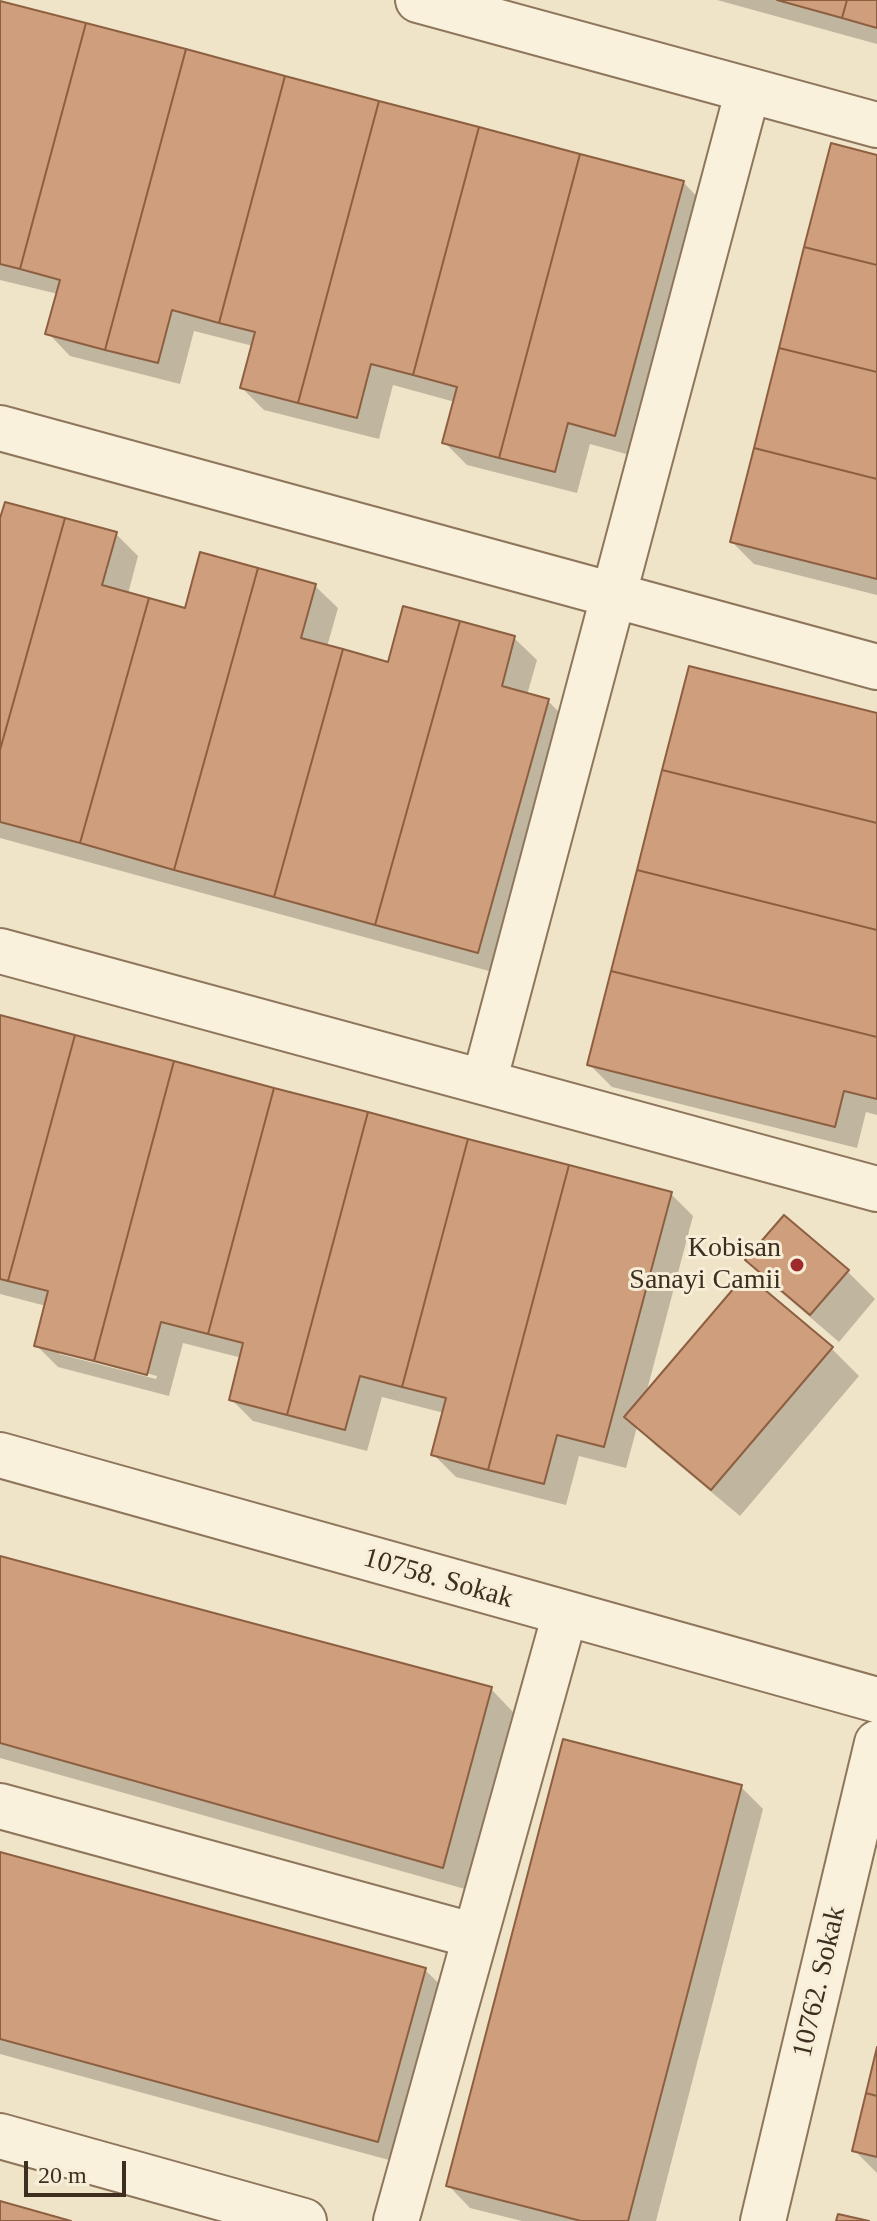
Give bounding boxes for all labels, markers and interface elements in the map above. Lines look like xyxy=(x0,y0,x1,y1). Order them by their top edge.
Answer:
place label: Kobisan Sanayi Camii xyxy=(629,1232,781,1298)
marker: Kobisan Sanayi Camii xyxy=(788,1256,806,1274)
street label: 10758. Sokak xyxy=(359,1542,517,1616)
street label: 10762. Sokak xyxy=(786,1903,854,2061)
scale bar xyxy=(28,2145,130,2195)
text: 20 m xyxy=(38,2162,87,2188)

